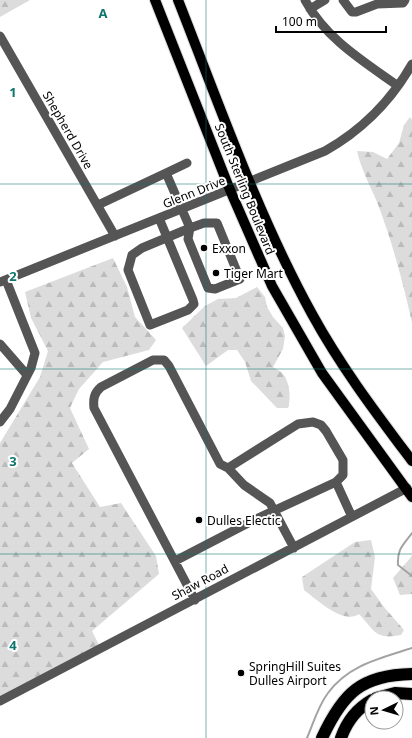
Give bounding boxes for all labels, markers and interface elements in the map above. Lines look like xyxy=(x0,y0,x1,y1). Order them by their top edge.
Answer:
text: A xyxy=(99,4,108,22)
scale bar xyxy=(276,8,386,34)
text: 100 m xyxy=(282,13,317,30)
text: 1 xyxy=(9,83,17,101)
street label: Shepherd Drive xyxy=(39,88,97,172)
street label: South Sterling Boulevard xyxy=(211,121,279,257)
street label: Glenn Drive xyxy=(160,172,228,212)
place label: Exxon xyxy=(212,240,246,257)
marker: Exxon xyxy=(199,243,209,253)
place label: Tiger Mart xyxy=(224,265,284,282)
text: 2 xyxy=(9,267,17,285)
marker: Tiger Mart xyxy=(211,268,221,278)
text: 3 xyxy=(9,452,17,470)
place label: Dulles Electic xyxy=(207,512,281,529)
marker: Dulles Electic xyxy=(194,515,204,525)
street label: Shaw Road xyxy=(169,560,231,604)
text: 4 xyxy=(9,636,17,654)
place label: SpringHill Suites Dulles Airport xyxy=(249,658,341,689)
marker: SpringHill Suites Dulles Airport xyxy=(236,668,246,678)
north arrow xyxy=(364,690,404,730)
text: N xyxy=(366,706,381,716)

